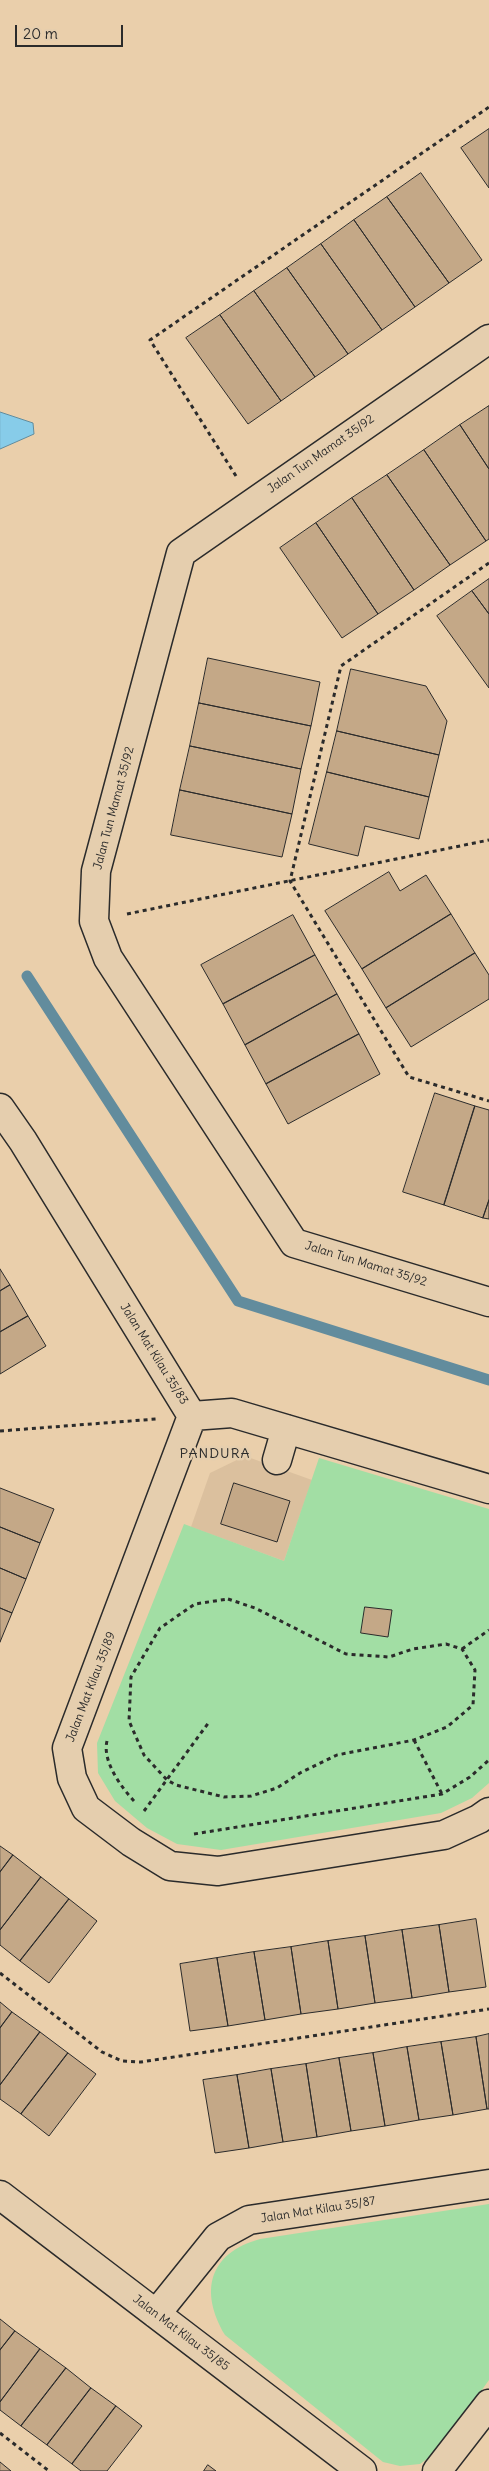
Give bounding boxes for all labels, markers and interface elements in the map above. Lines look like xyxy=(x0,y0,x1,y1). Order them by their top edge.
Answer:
scale bar xyxy=(18,15,125,47)
text: 20 m xyxy=(23,24,58,43)
street label: Jalan Tun Mamat 35/92 xyxy=(265,412,377,496)
street label: Jalan Tun Mamat 35/92 xyxy=(91,745,137,871)
street label: Jalan Tun Mamat 35/92 xyxy=(303,1239,429,1289)
street label: Jalan Mat Kilau 35/83 xyxy=(117,1301,191,1407)
district label: PANDURA xyxy=(179,1446,251,1462)
street label: Jalan Mat Kilau 35/89 xyxy=(63,1630,119,1744)
street label: Jalan Mat Kilau 35/87 xyxy=(260,2194,376,2226)
street label: Jalan Mat Kilau 35/85 xyxy=(130,2292,232,2374)

